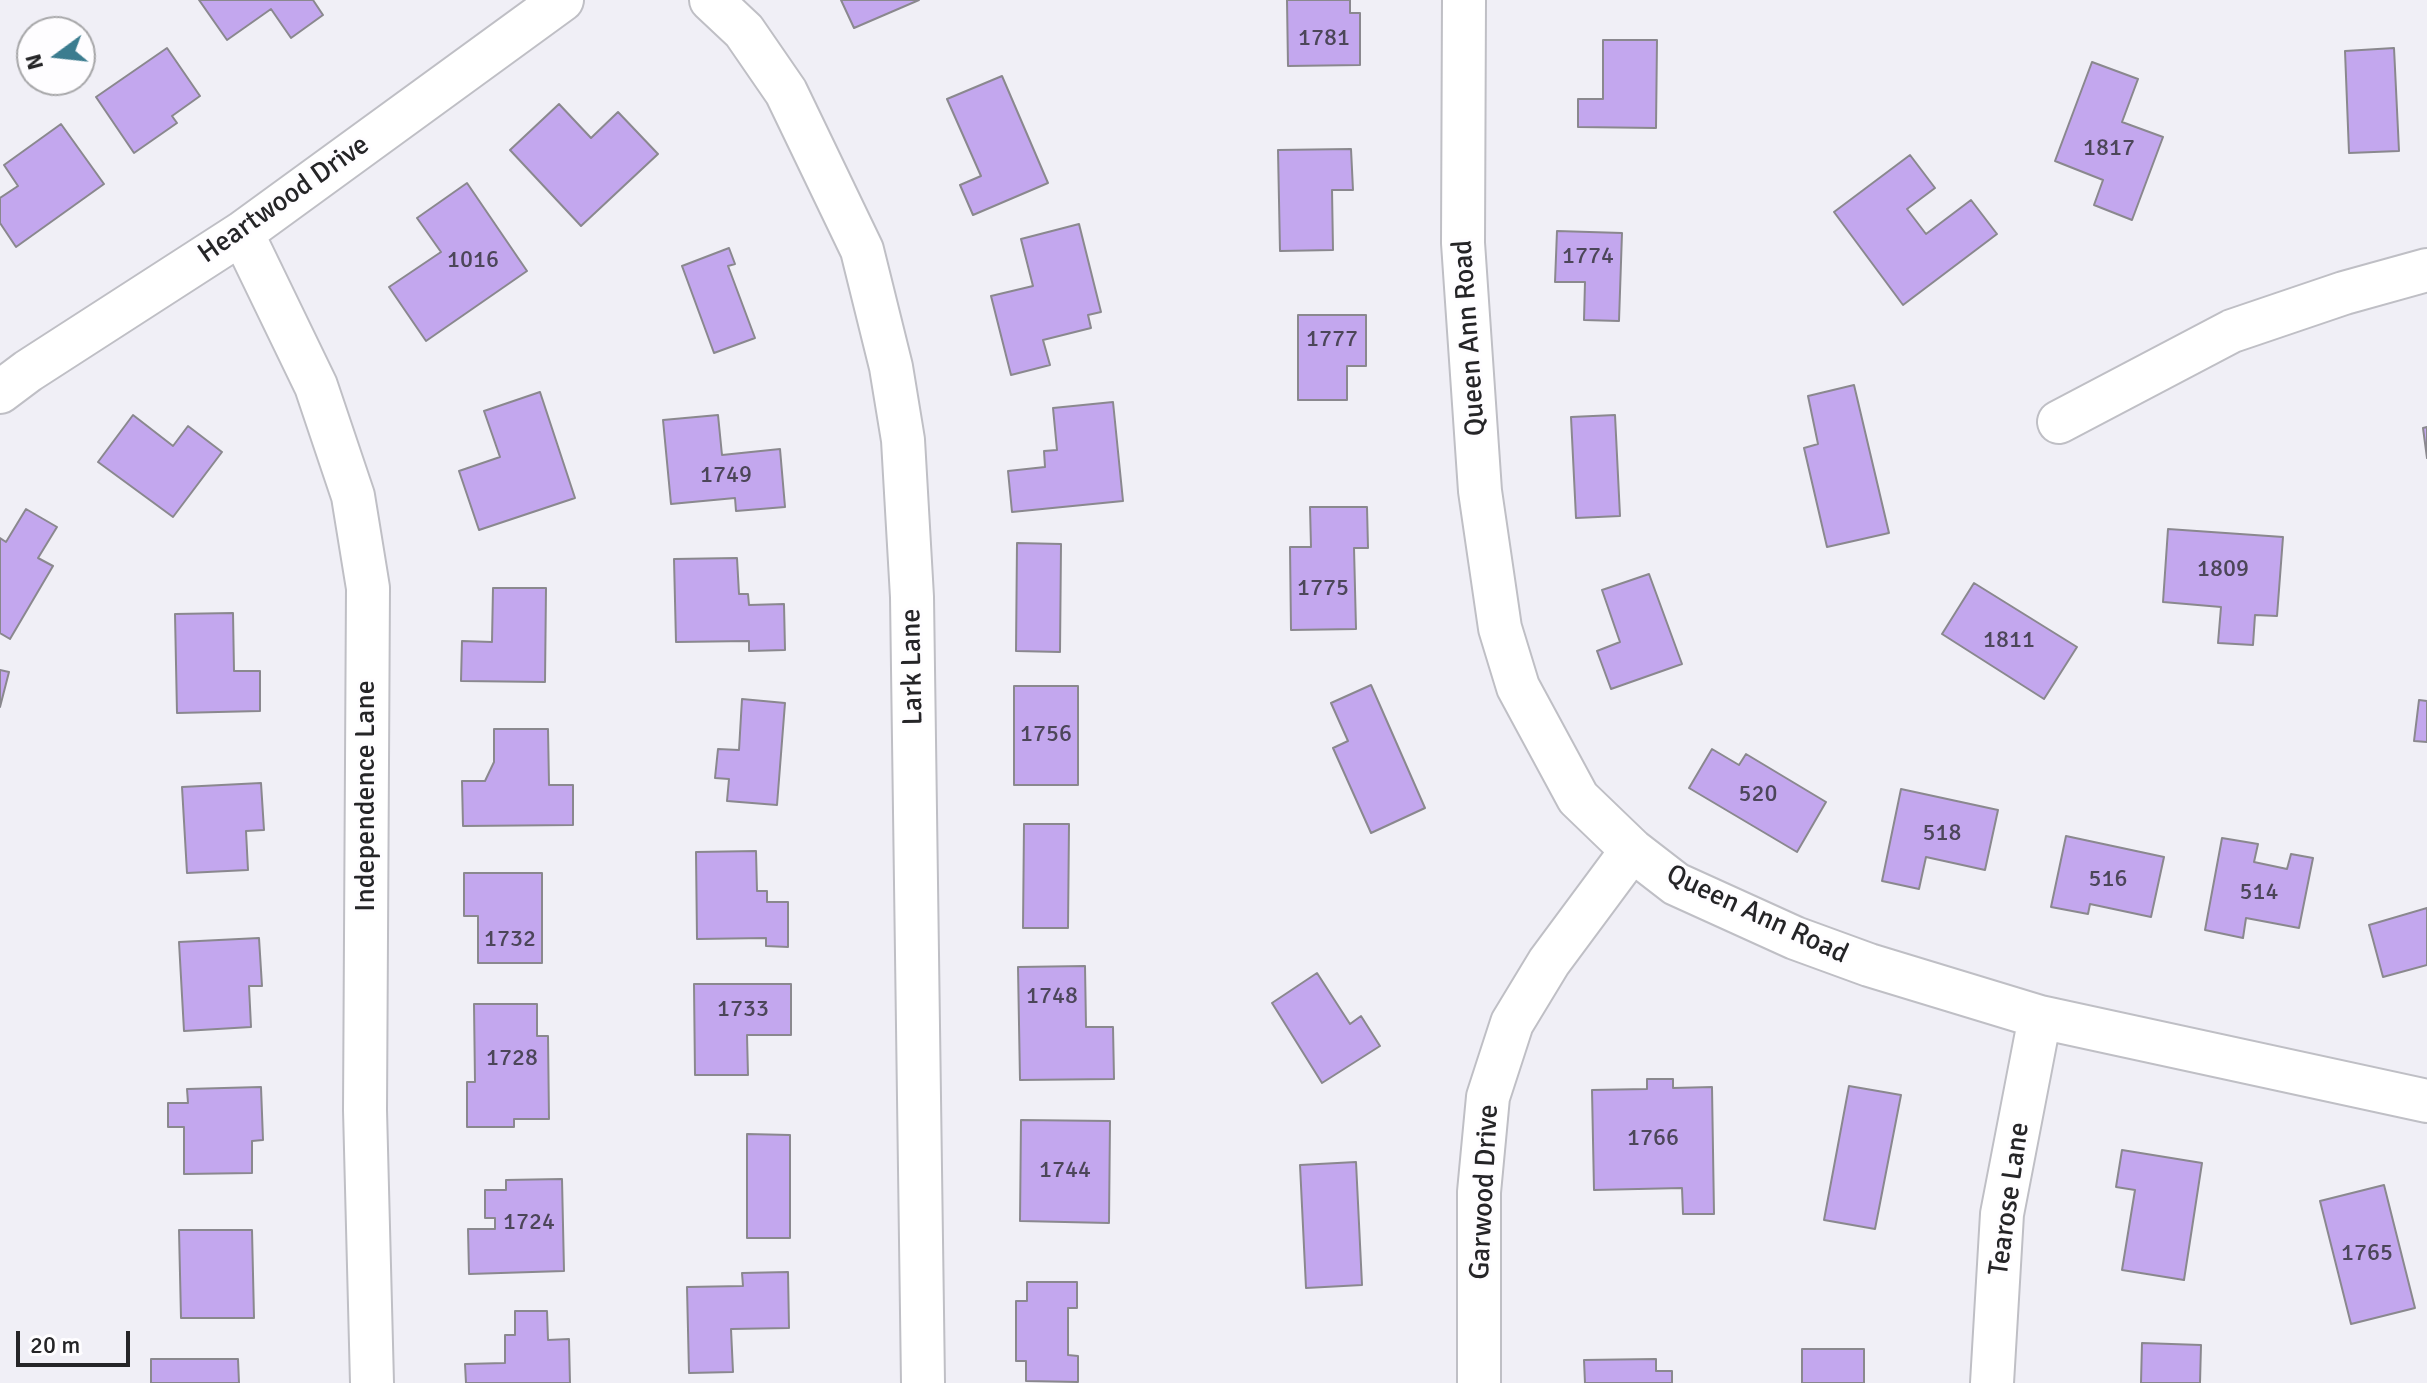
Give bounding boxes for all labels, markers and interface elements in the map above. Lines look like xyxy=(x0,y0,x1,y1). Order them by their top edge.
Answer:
north arrow xyxy=(16,16,96,96)
house number: 1781 xyxy=(1298,25,1350,53)
text: N xyxy=(19,51,49,73)
street label: Heartwood Drive xyxy=(192,129,376,271)
house number: 1817 xyxy=(2083,135,2135,163)
street label: Queen Ann Road xyxy=(1446,239,1494,437)
house number: 1774 xyxy=(1562,243,1614,271)
house number: 1016 xyxy=(447,247,499,275)
house number: 1777 xyxy=(1306,326,1358,354)
house number: 1749 xyxy=(700,462,752,490)
house number: 1809 xyxy=(2197,556,2249,584)
house number: 1775 xyxy=(1297,575,1349,603)
street label: Lark Lane xyxy=(895,608,931,726)
house number: 1811 xyxy=(1983,627,2035,655)
street label: Independence Lane xyxy=(350,680,384,912)
house number: 1756 xyxy=(1020,721,1072,749)
house number: 520 xyxy=(1739,781,1777,809)
house number: 518 xyxy=(1923,820,1961,848)
street label: Queen Ann Road xyxy=(1661,858,1853,972)
house number: 516 xyxy=(2089,866,2127,894)
house number: 514 xyxy=(2240,879,2278,907)
house number: 1732 xyxy=(484,926,536,954)
house number: 1748 xyxy=(1026,983,1078,1011)
house number: 1733 xyxy=(717,996,769,1024)
house number: 1728 xyxy=(486,1045,538,1073)
street label: Garwood Drive xyxy=(1464,1103,1506,1281)
street label: Tearose Lane xyxy=(1983,1120,2037,1278)
house number: 1766 xyxy=(1627,1125,1679,1153)
house number: 1744 xyxy=(1039,1157,1091,1185)
house number: 1724 xyxy=(503,1209,555,1237)
house number: 1765 xyxy=(2341,1240,2393,1268)
scale bar xyxy=(20,1315,134,1365)
text: 20 m xyxy=(30,1330,80,1360)

